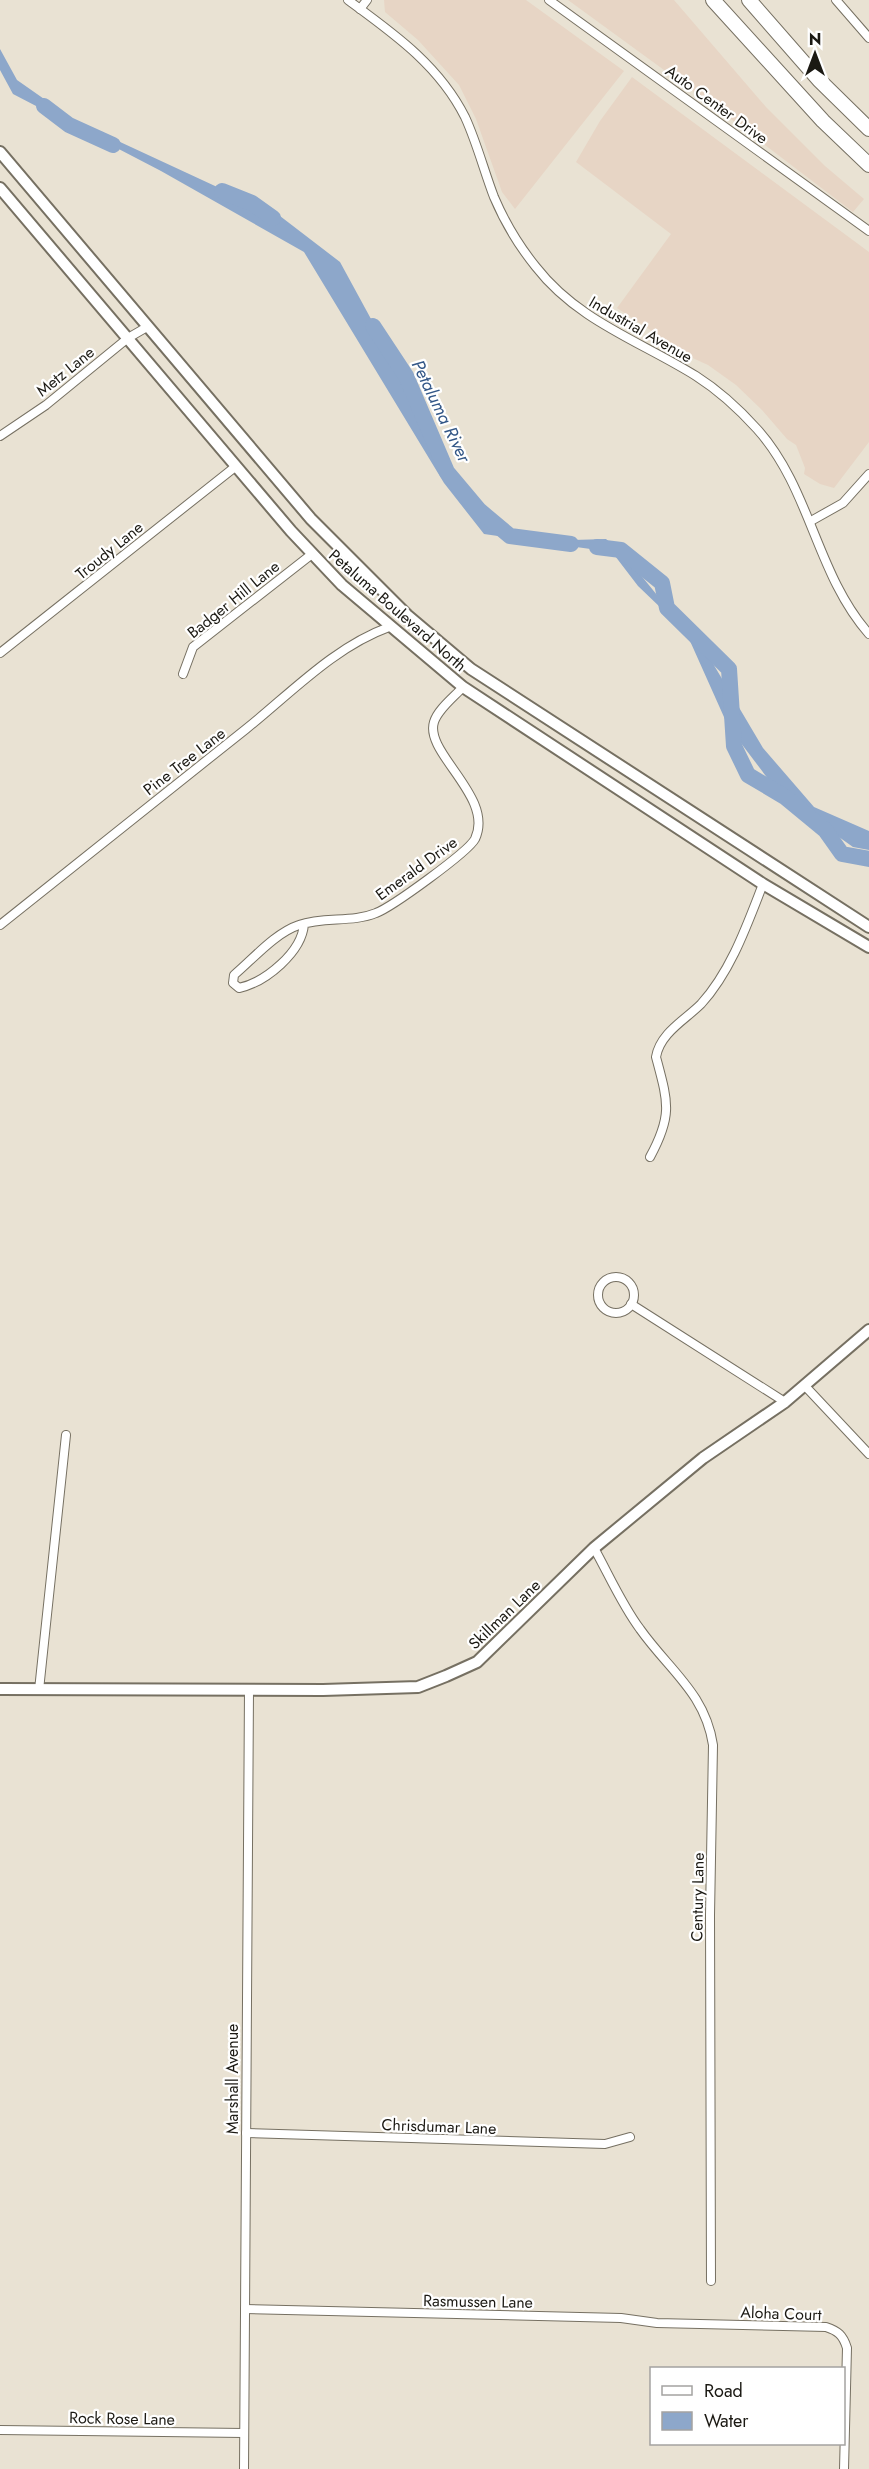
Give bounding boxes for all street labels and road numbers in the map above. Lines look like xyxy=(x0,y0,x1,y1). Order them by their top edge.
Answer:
street label: Auto Center Drive xyxy=(661,59,773,149)
street label: Industrial Avenue xyxy=(585,291,697,368)
street label: Metz Lane xyxy=(31,341,99,402)
street label: Troudy Lane xyxy=(71,516,148,585)
street label: Petaluma Boulevard North xyxy=(324,544,472,677)
street label: Badger Hill Lane xyxy=(182,555,284,644)
street label: Pine Tree Lane xyxy=(138,722,230,801)
street label: Emerald Drive xyxy=(371,831,462,906)
street label: Skillman Lane xyxy=(463,1574,546,1655)
street label: Century Lane xyxy=(685,1852,710,1942)
street label: Marshall Avenue xyxy=(221,2024,244,2134)
street label: Chrisdumar Lane xyxy=(381,2113,497,2140)
street label: Rasmussen Lane xyxy=(423,2289,533,2314)
street label: Aloha Court xyxy=(740,2301,822,2326)
street label: Rock Rose Lane xyxy=(69,2406,175,2431)

